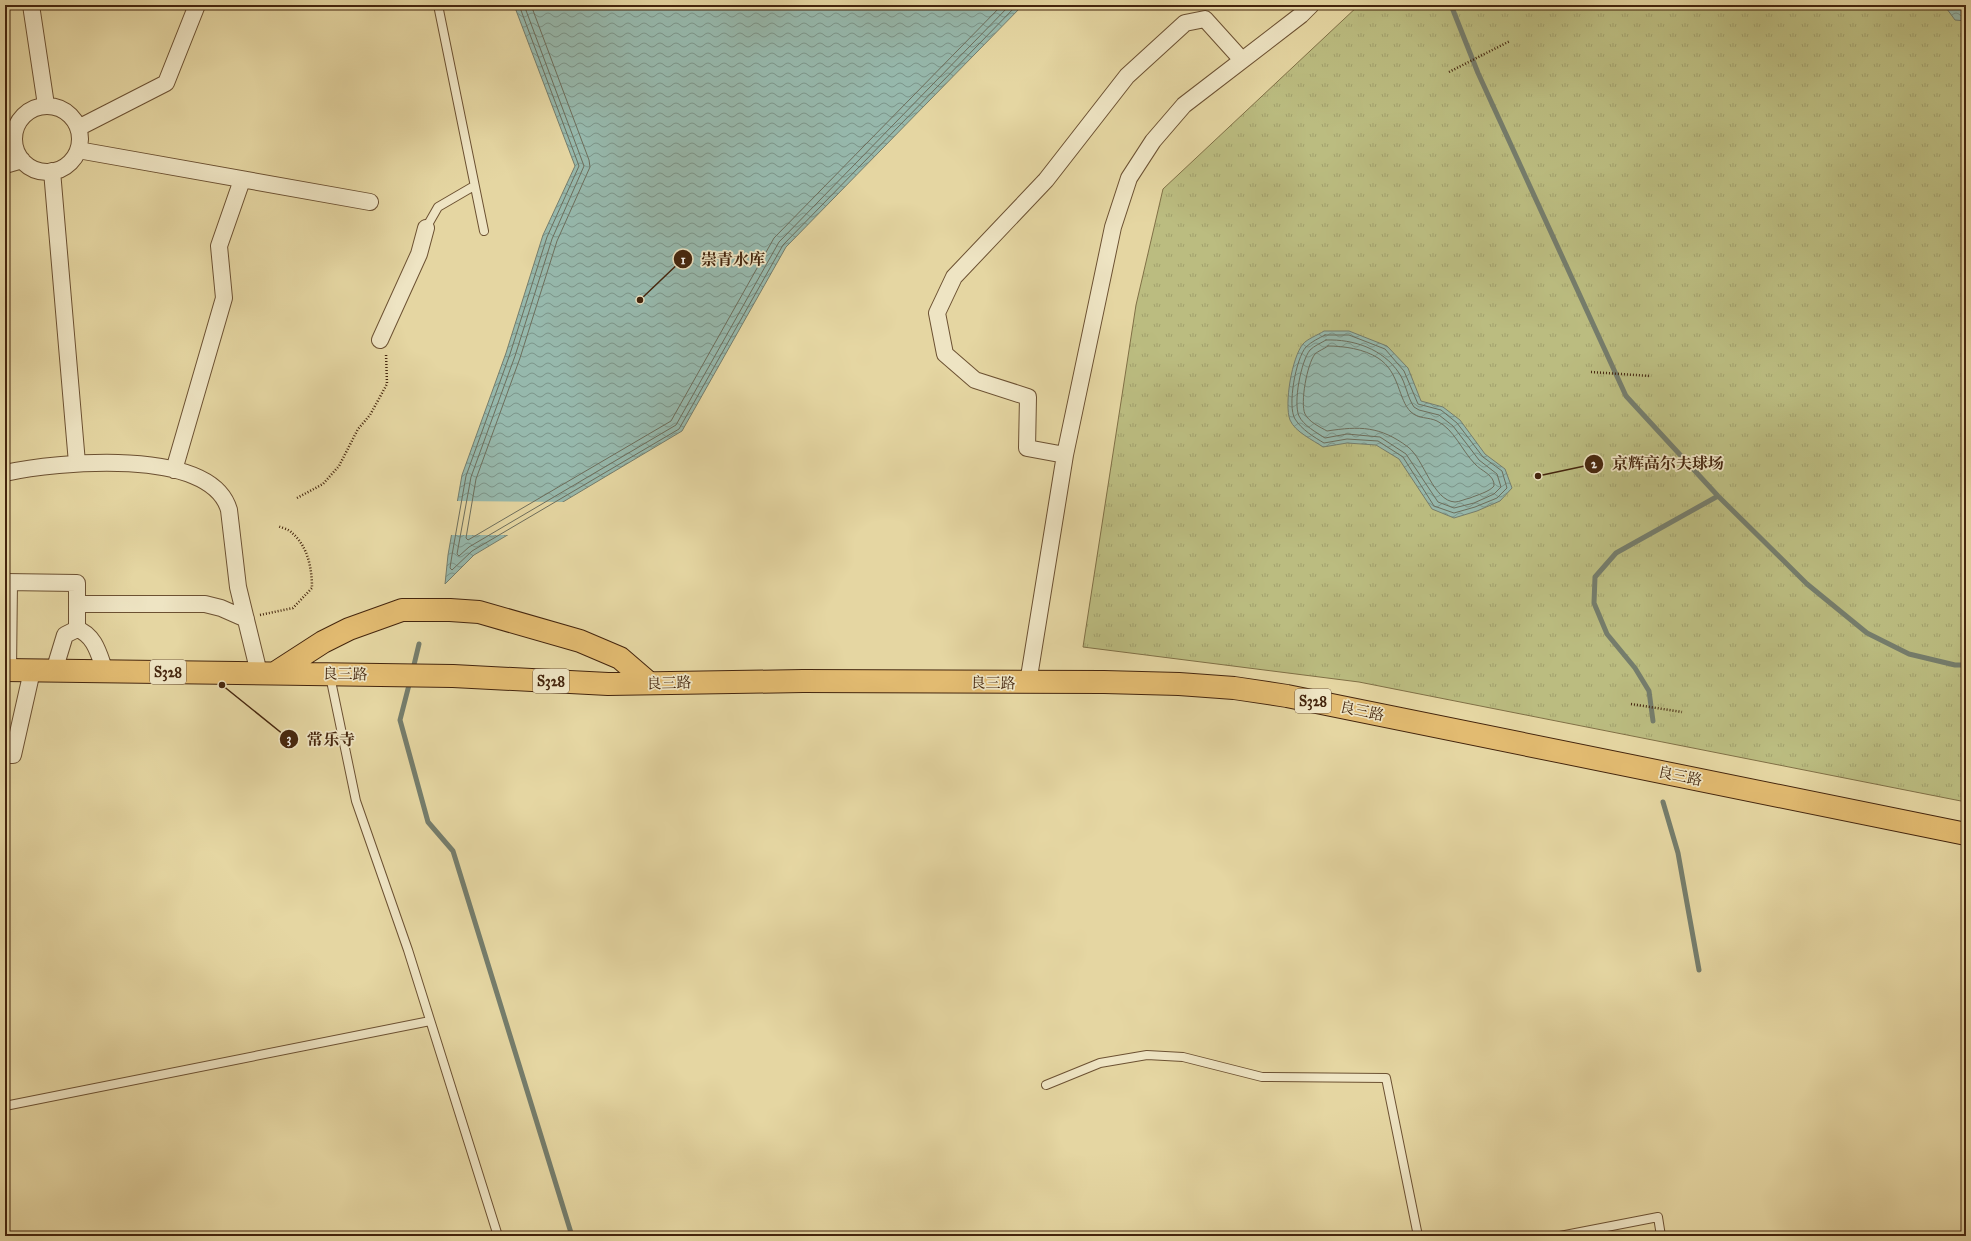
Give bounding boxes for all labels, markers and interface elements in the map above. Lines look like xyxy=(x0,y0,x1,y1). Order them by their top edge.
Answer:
callout: 崇青水库 xyxy=(673,245,773,273)
text: 崇青水库 xyxy=(701,250,765,269)
text: 1 xyxy=(681,253,686,267)
callout: 京辉高尔夫球场 xyxy=(1584,450,1732,478)
text: 京辉高尔夫球场 xyxy=(1612,454,1724,473)
text: 2 xyxy=(1591,457,1598,471)
road number: S328 xyxy=(150,660,186,684)
street label: 良三路 xyxy=(322,665,368,683)
road number: S328 xyxy=(533,669,569,693)
street label: 良三路 xyxy=(646,674,692,692)
street label: 良三路 xyxy=(970,674,1016,692)
road number: S328 xyxy=(1295,689,1331,713)
street label: 良三路 xyxy=(1338,698,1386,724)
callout: 常乐寺 xyxy=(279,725,363,753)
text: 常乐寺 xyxy=(307,730,355,749)
text: 3 xyxy=(287,732,292,747)
street label: 良三路 xyxy=(1656,763,1704,789)

